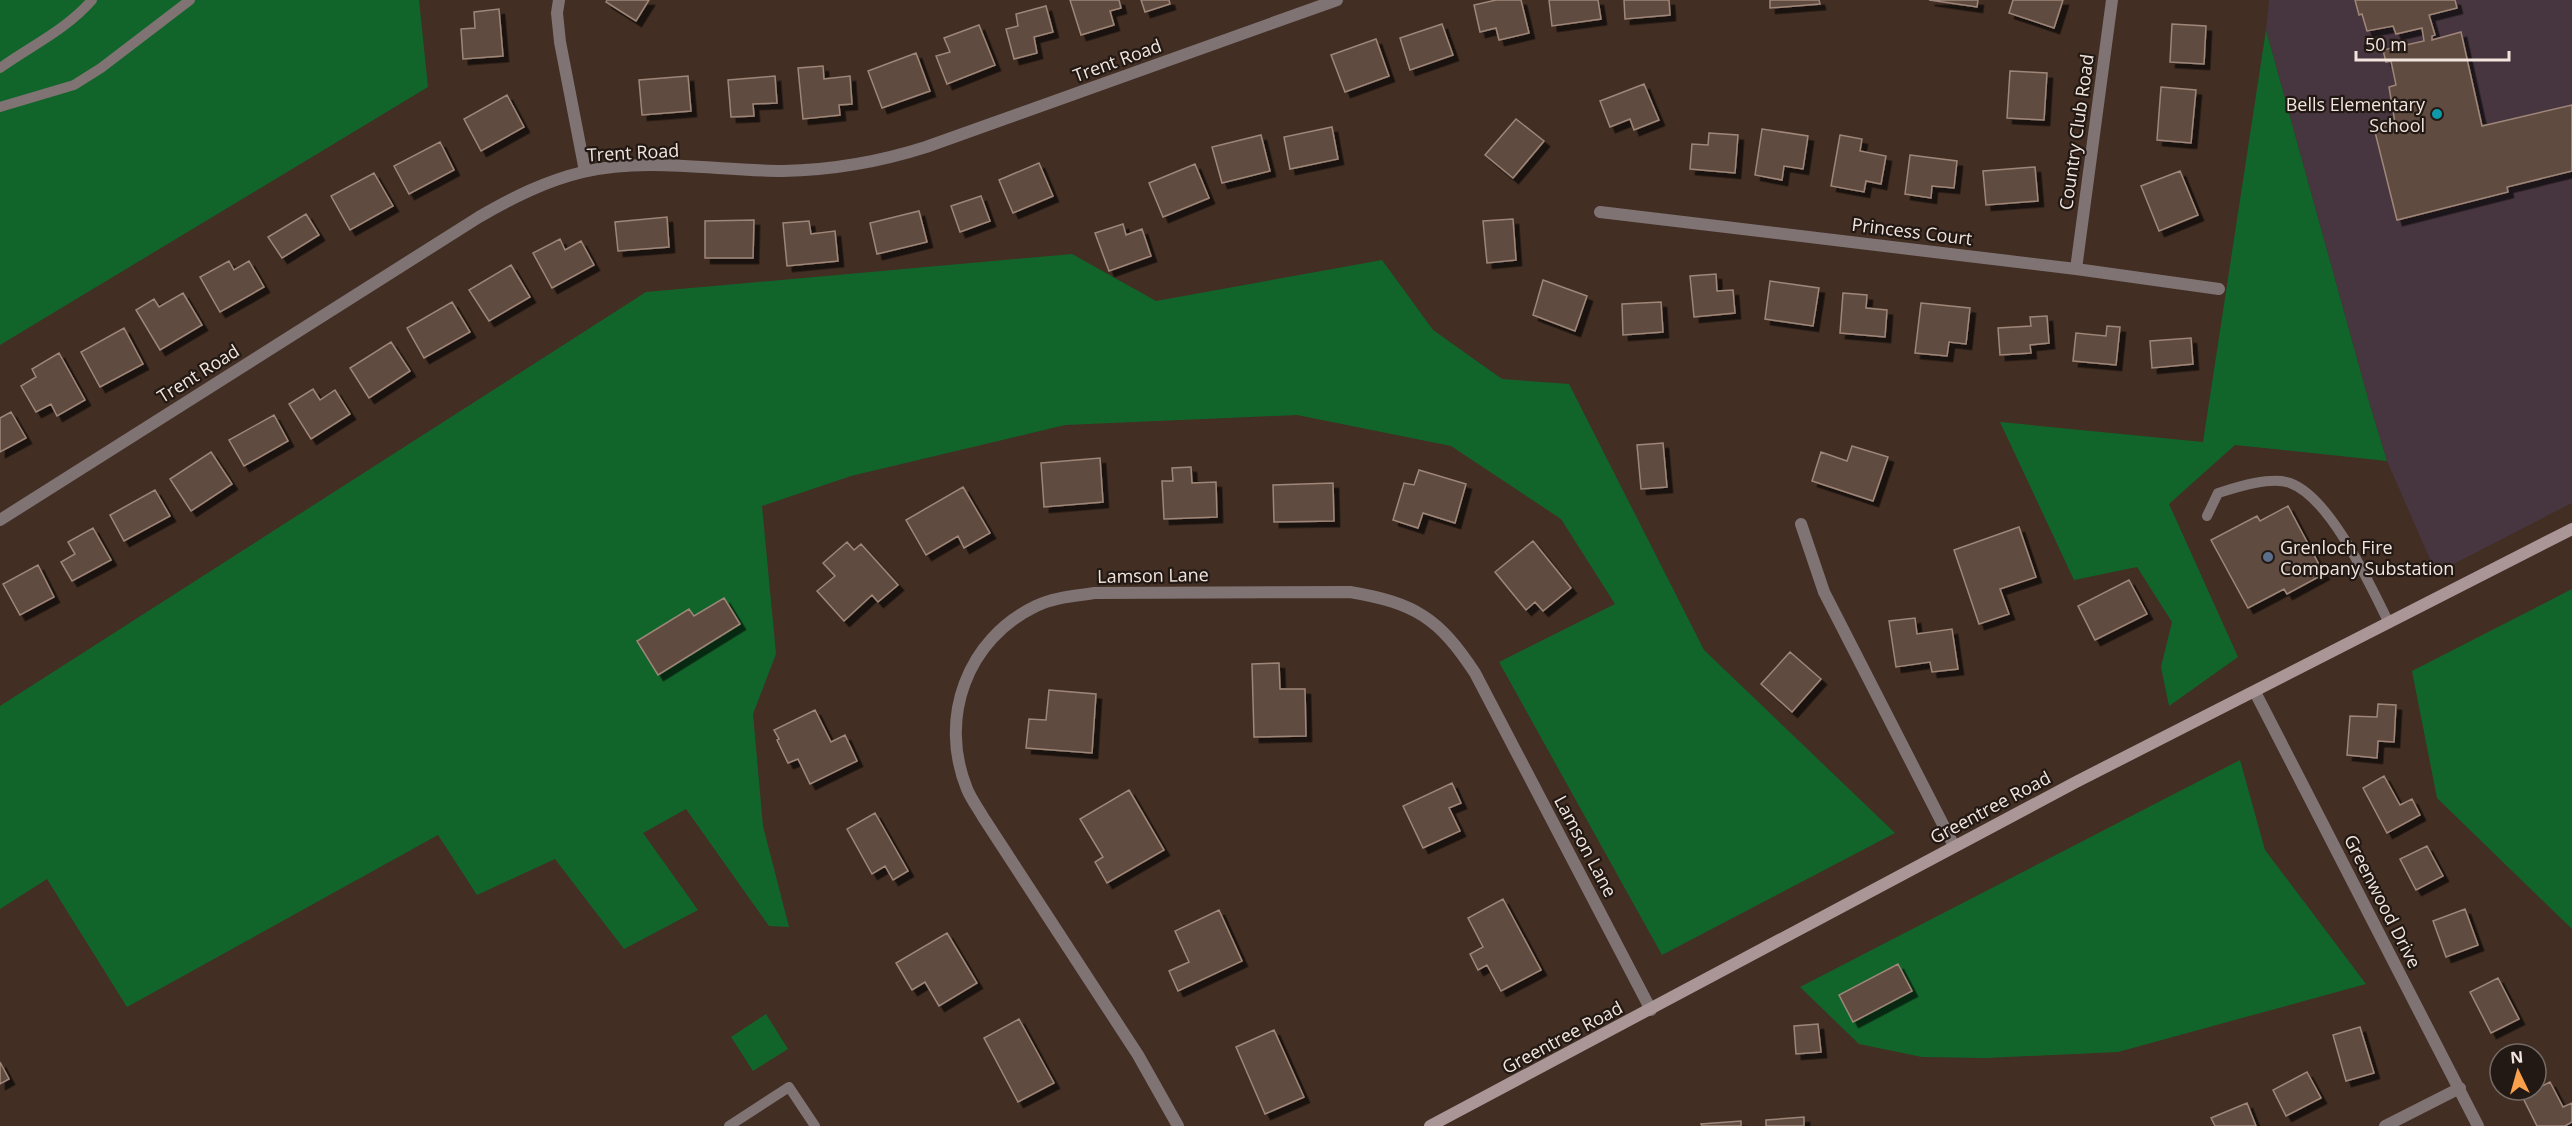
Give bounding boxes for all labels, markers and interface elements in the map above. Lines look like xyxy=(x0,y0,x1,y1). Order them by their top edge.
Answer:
scale bar xyxy=(2356,24,2509,62)
text: 50 m xyxy=(2365,32,2407,56)
street label: Trent Road xyxy=(1069,33,1165,87)
street label: Country Club Road xyxy=(2053,52,2099,212)
place label: Bells Elementary School xyxy=(2286,92,2426,137)
marker: Bells Elementary School xyxy=(2430,107,2444,121)
street label: Trent Road xyxy=(586,138,680,166)
street label: Princess Court xyxy=(1850,212,1974,250)
street label: Trent Road xyxy=(152,338,244,408)
place label: Grenloch Fire Company Substation xyxy=(2280,535,2454,580)
marker: Grenloch Fire Company Substation xyxy=(2261,550,2275,564)
street label: Lamson Lane xyxy=(1097,562,1209,588)
street label: Greentree Road xyxy=(1926,765,2054,849)
street label: Lamson Lane xyxy=(1549,791,1623,901)
street label: Greenwood Drive xyxy=(2339,830,2427,972)
street label: Greentree Road xyxy=(1498,995,1626,1079)
north arrow xyxy=(2488,1042,2548,1102)
text: N xyxy=(2509,1046,2524,1069)

